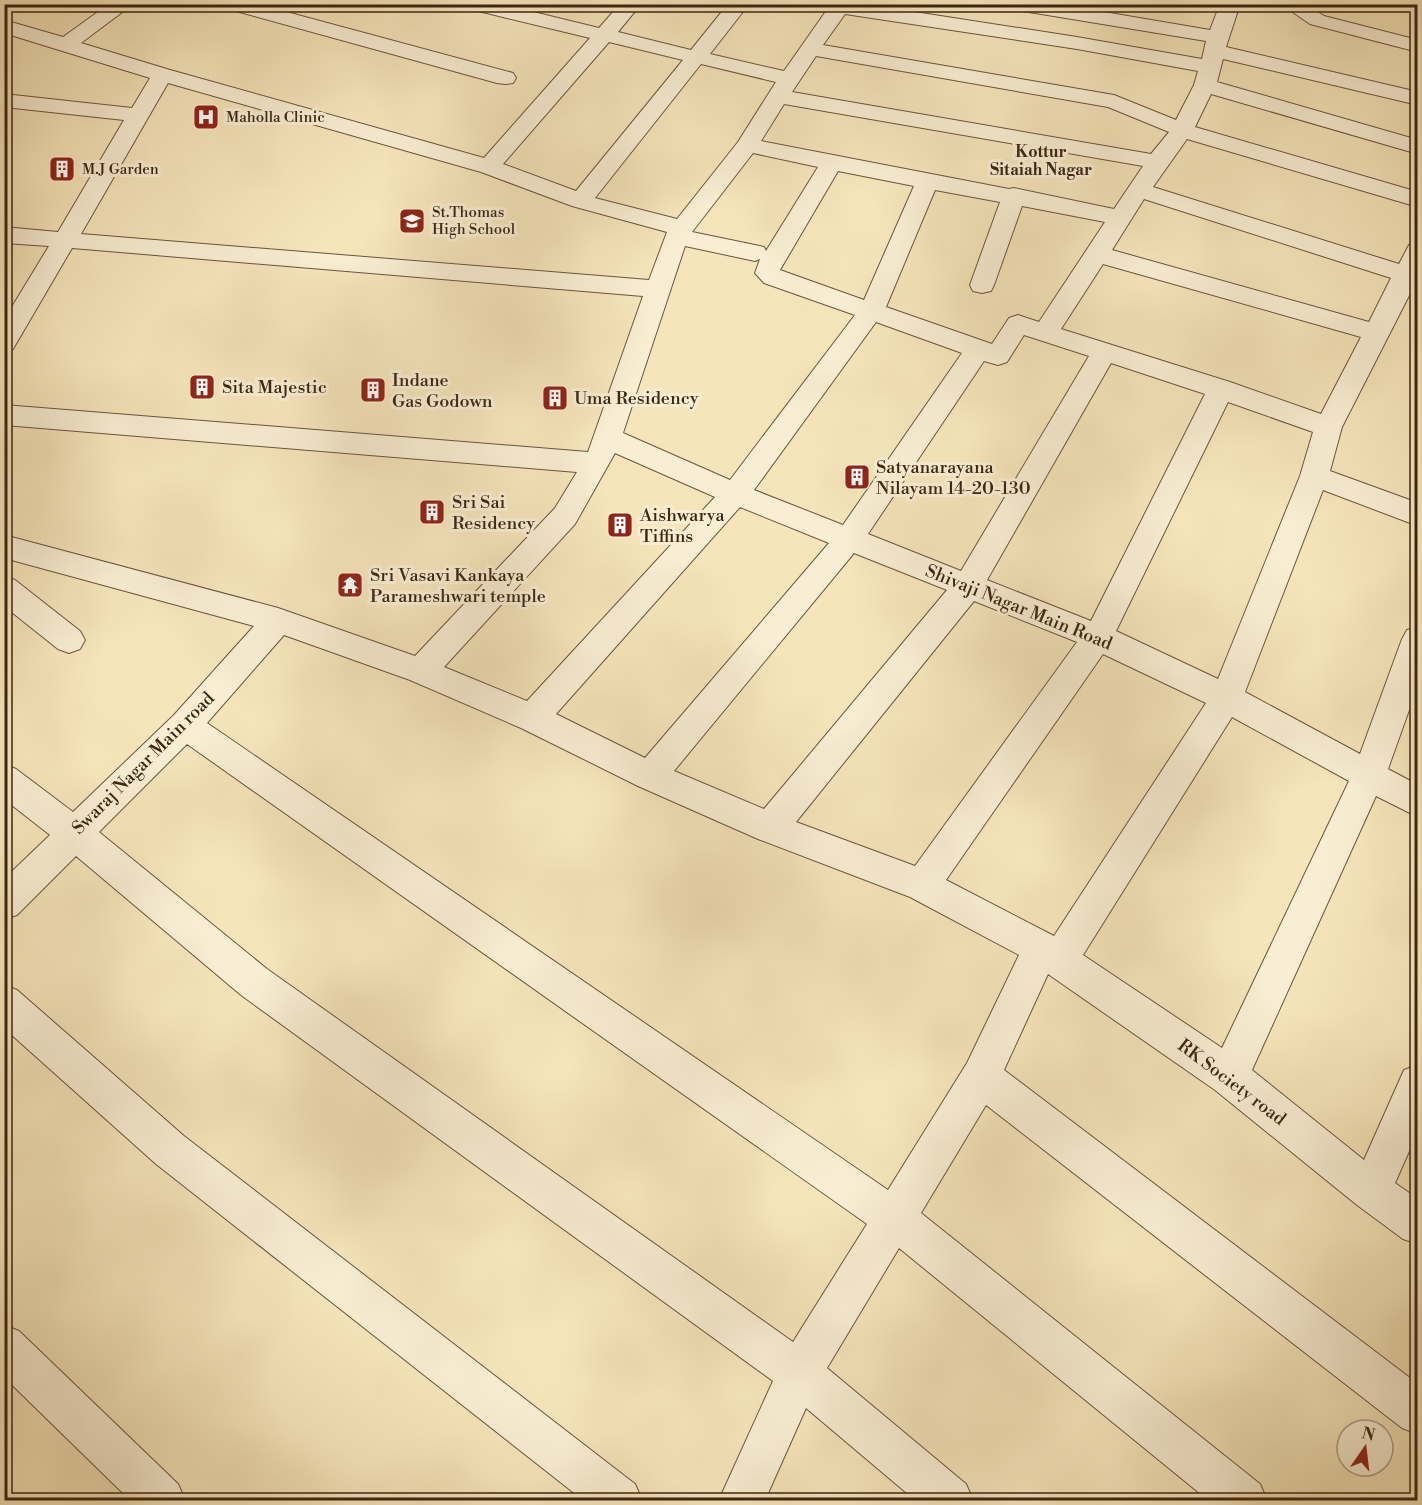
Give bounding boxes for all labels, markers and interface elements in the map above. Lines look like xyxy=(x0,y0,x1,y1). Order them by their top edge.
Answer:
hospital icon: Maholla Clinic xyxy=(191,102,221,132)
place label: Maholla Clinic xyxy=(226,108,325,127)
district label: Kottur Sitaiah Nagar xyxy=(990,142,1092,180)
building icon: M.J Garden xyxy=(47,154,77,184)
place label: M.J Garden xyxy=(82,160,159,179)
place label: St.Thomas High School xyxy=(432,203,516,239)
school or university icon: St.Thomas High School xyxy=(397,206,427,236)
place label: Indane Gas Godown xyxy=(392,369,493,413)
building icon: Sita Majestic xyxy=(187,372,217,402)
building icon: Indane Gas Godown xyxy=(358,375,388,405)
place label: Sita Majestic xyxy=(222,376,327,399)
building icon: Uma Residency xyxy=(540,383,570,413)
place label: Uma Residency xyxy=(574,387,699,410)
place label: Satyanarayana Nilayam 14-20-130 xyxy=(876,456,1031,500)
building icon: Satyanarayana Nilayam 14-20-130 xyxy=(842,462,872,492)
place label: Sri Sai Residency xyxy=(452,491,535,535)
building icon: Sri Sai Residency xyxy=(417,497,447,527)
place label: Aishwarya Tiffins xyxy=(639,504,726,548)
building icon: Aishwarya Tiffins xyxy=(605,510,635,540)
street label: Shivaji Nagar Main Road xyxy=(922,559,1116,656)
place label: Sri Vasavi Kankaya Parameshwari temple xyxy=(370,564,546,608)
temple icon: Sri Vasavi Kankaya Parameshwari temple xyxy=(335,570,365,600)
street label: Swaraj Nagar Main road xyxy=(67,687,220,840)
street label: RK Society road xyxy=(1173,1034,1291,1131)
north arrow xyxy=(1335,1418,1395,1478)
text: N xyxy=(1360,1423,1377,1446)

